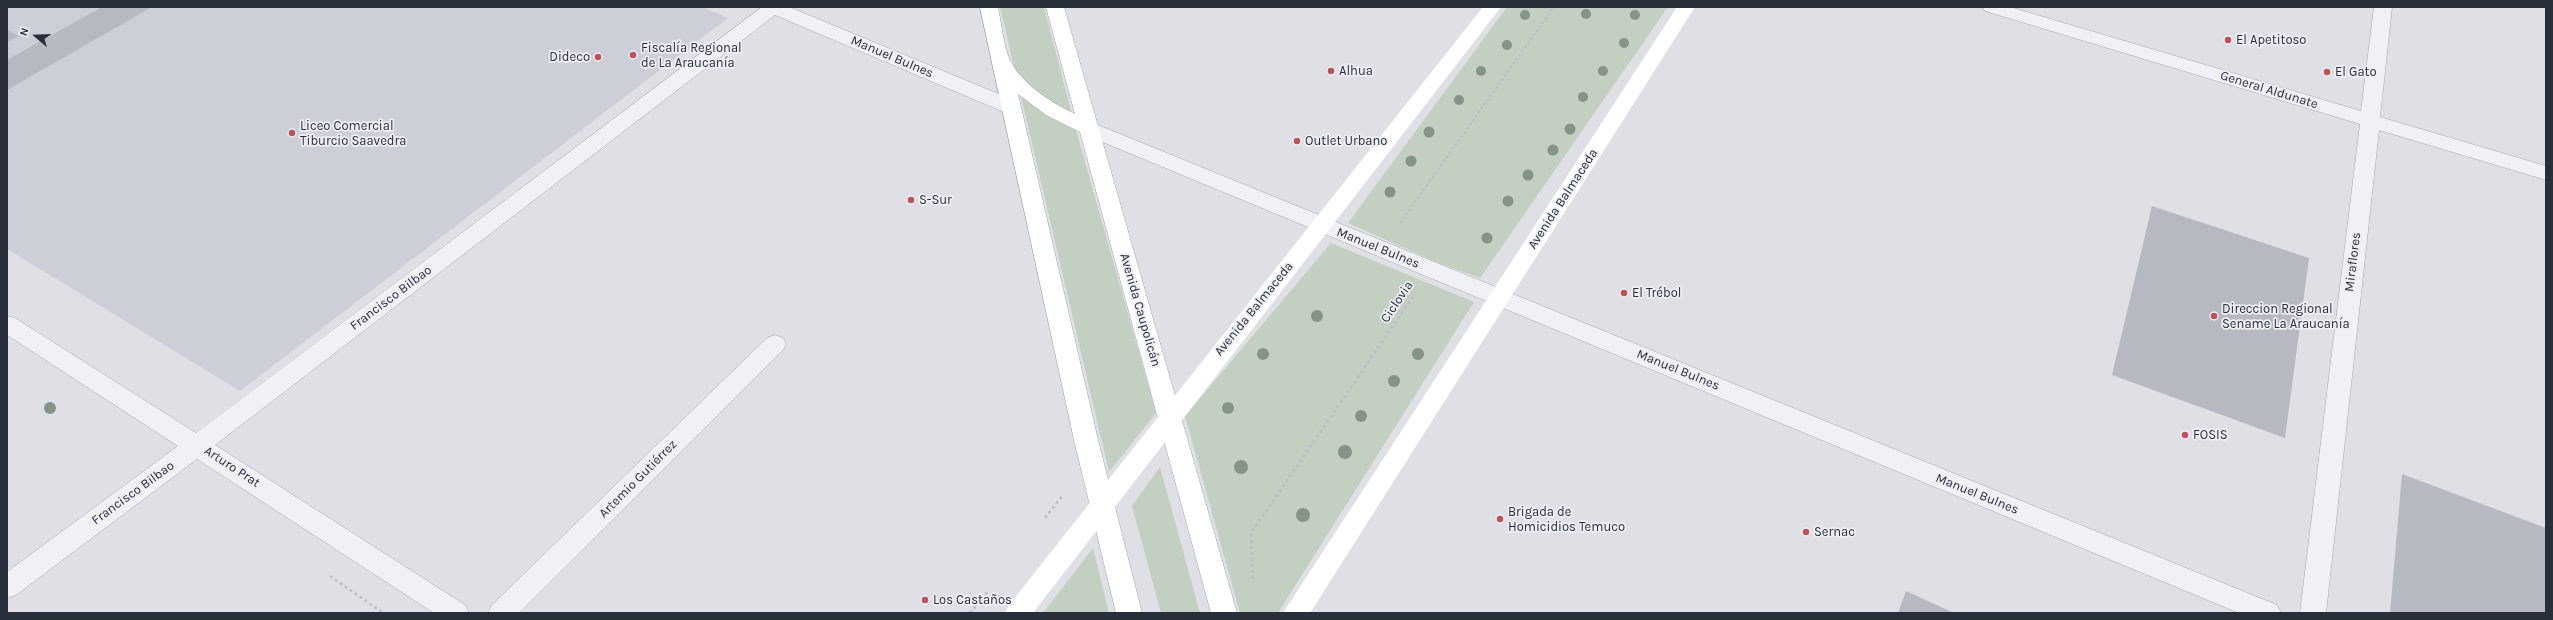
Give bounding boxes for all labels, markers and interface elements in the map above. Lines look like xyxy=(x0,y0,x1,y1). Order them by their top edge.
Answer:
north arrow xyxy=(16,16,56,56)
text: N xyxy=(17,26,32,38)
place label: El Apetitoso xyxy=(2236,32,2306,48)
street label: Manuel Bulnes xyxy=(848,33,936,81)
marker: El Apetitoso xyxy=(2223,35,2233,45)
place label: Fiscalía Regional de La Araucanía xyxy=(641,40,742,71)
place label: Dideco xyxy=(549,49,590,65)
marker: Fiscalía Regional de La Araucanía xyxy=(628,50,638,60)
marker: Dideco xyxy=(593,52,603,62)
place label: Alhua xyxy=(1339,63,1373,79)
place label: El Gato xyxy=(2335,64,2377,80)
marker: Alhua xyxy=(1326,66,1336,76)
marker: El Gato xyxy=(2322,67,2332,77)
street label: General Aldunate xyxy=(2218,68,2320,112)
place label: Liceo Comercial Tiburcio Saavedra xyxy=(300,118,406,149)
marker: Liceo Comercial Tiburcio Saavedra xyxy=(287,128,297,138)
place label: Outlet Urbano xyxy=(1305,133,1387,149)
marker: Outlet Urbano xyxy=(1292,136,1302,146)
street label: Avenida Balmaceda xyxy=(1525,146,1601,252)
place label: S-Sur xyxy=(919,192,952,208)
marker: S-Sur xyxy=(906,195,916,205)
street label: Manuel Bulnes xyxy=(1334,224,1422,272)
street label: Miraflores xyxy=(2342,231,2364,293)
street label: Avenida Caupolicán xyxy=(1116,252,1164,368)
street label: Avenida Balmaceda xyxy=(1211,259,1297,359)
street label: Francisco Bilbao xyxy=(347,262,435,334)
street label: Ciclovia xyxy=(1377,278,1417,326)
place label: El Trébol xyxy=(1632,285,1681,301)
marker: El Trébol xyxy=(1619,288,1629,298)
place label: Direccion Regional Sename La Araucanía xyxy=(2222,301,2350,332)
marker: Direccion Regional Sename La Araucanía xyxy=(2209,311,2219,321)
street label: Manuel Bulnes xyxy=(1634,346,1722,394)
place label: FOSIS xyxy=(2193,427,2228,443)
marker: FOSIS xyxy=(2180,430,2190,440)
street label: Artemio Gutiérrez xyxy=(596,437,680,521)
street label: Arturo Prat xyxy=(201,443,263,491)
street label: Francisco Bilbao xyxy=(89,458,177,528)
street label: Manuel Bulnes xyxy=(1933,470,2021,518)
place label: Brigada de Homicidios Temuco xyxy=(1508,504,1625,535)
marker: Brigada de Homicidios Temuco xyxy=(1495,514,1505,524)
place label: Sernac xyxy=(1814,524,1855,540)
marker: Sernac xyxy=(1801,527,1811,537)
place label: Los Castaños xyxy=(933,592,1012,608)
marker: Los Castaños xyxy=(920,595,930,605)

